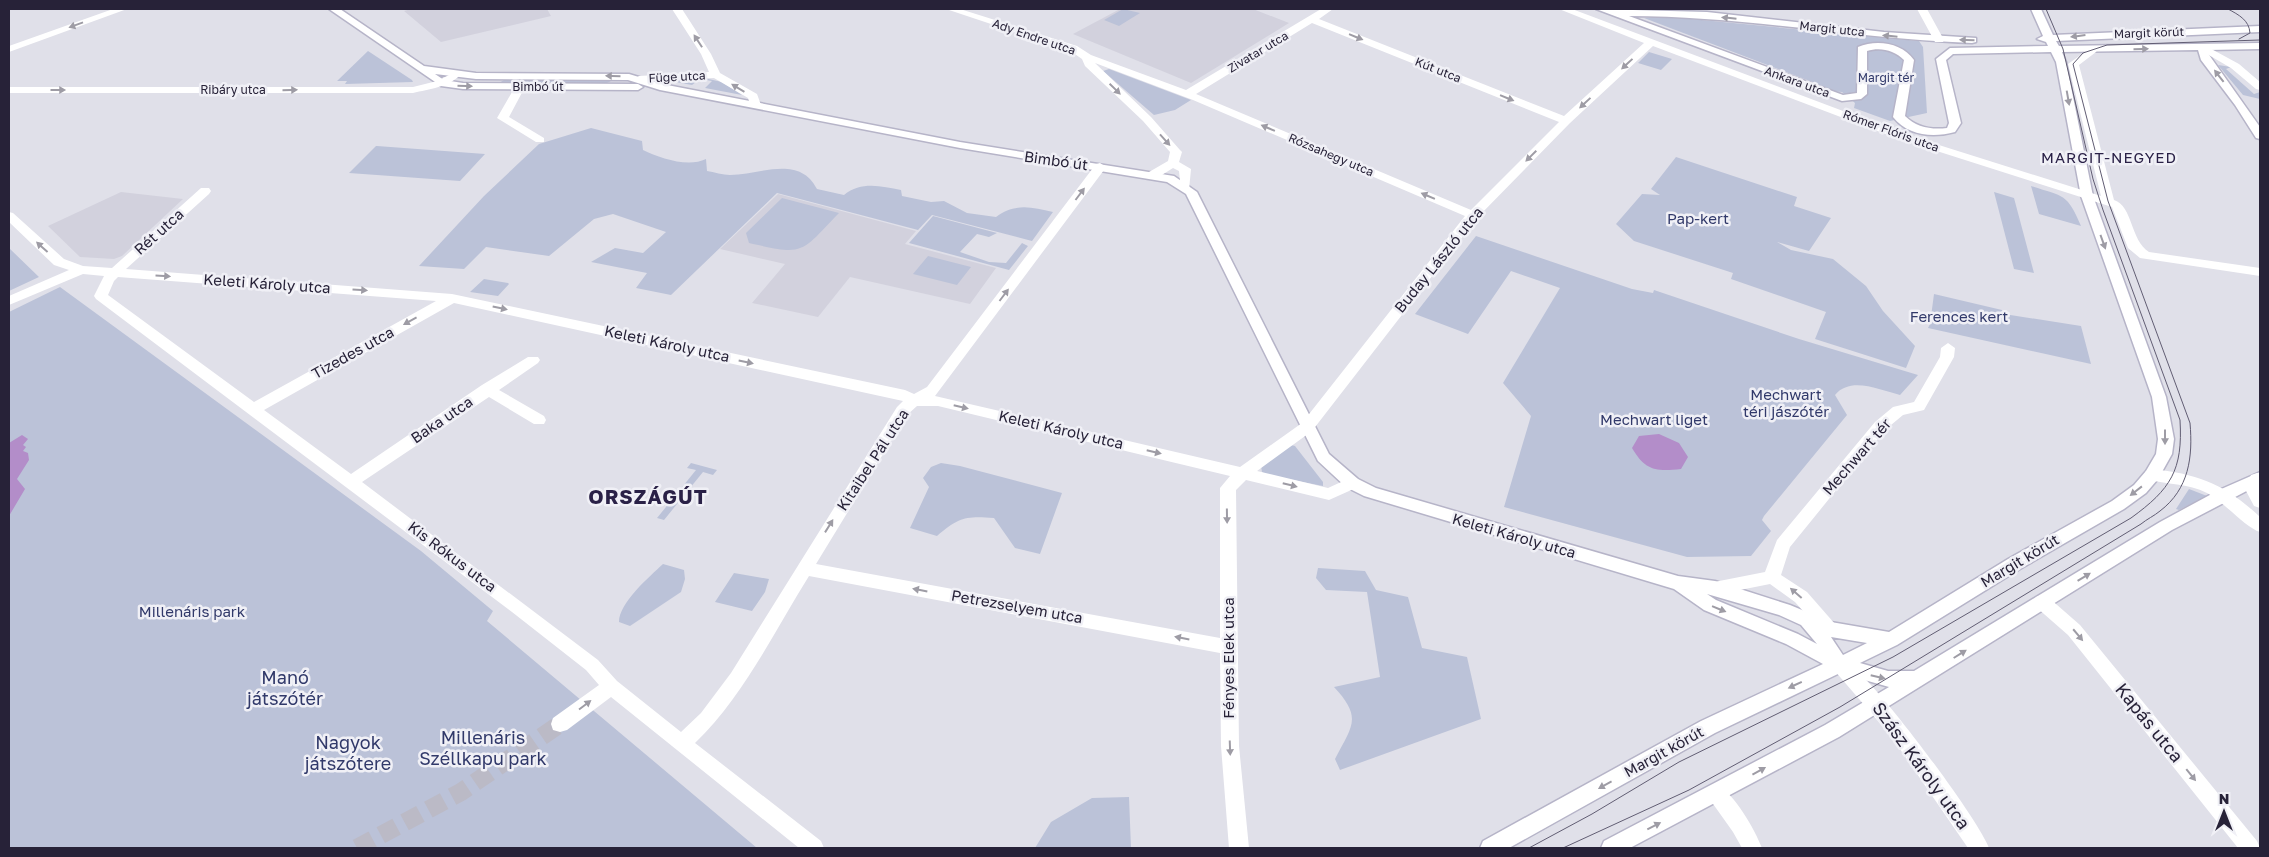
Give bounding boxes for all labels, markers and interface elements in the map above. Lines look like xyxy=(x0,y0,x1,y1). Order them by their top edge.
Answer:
one-way arrow xyxy=(1720,14,1736,22)
street label: Ady Endre utca xyxy=(991,15,1078,58)
street label: Margit utca xyxy=(1799,18,1865,39)
one-way arrow xyxy=(69,22,84,29)
street label: Margit körút xyxy=(2113,24,2185,41)
street label: Zivatar utca xyxy=(1225,28,1291,76)
one-way arrow xyxy=(1882,32,1898,40)
one-way arrow xyxy=(2070,32,2086,40)
one-way arrow xyxy=(693,34,702,48)
one-way arrow xyxy=(1349,34,1364,42)
one-way arrow xyxy=(1959,36,1975,44)
one-way arrow xyxy=(2133,45,2149,53)
street label: Kút utca xyxy=(1413,54,1463,86)
one-way arrow xyxy=(1621,58,1633,70)
street label: Ankara utca xyxy=(1762,63,1832,100)
street label: Füge utca xyxy=(648,68,706,85)
park label: Margit tér xyxy=(1858,70,1915,85)
one-way arrow xyxy=(2214,70,2224,83)
one-way arrow xyxy=(605,72,621,80)
street label: Bimbó út xyxy=(512,79,564,94)
street label: Ribáry utca xyxy=(200,82,266,97)
one-way arrow xyxy=(458,83,474,91)
one-way arrow xyxy=(732,83,745,92)
one-way arrow xyxy=(1109,83,1121,95)
one-way arrow xyxy=(50,86,66,94)
one-way arrow xyxy=(282,86,298,94)
one-way arrow xyxy=(2064,90,2072,106)
one-way arrow xyxy=(1500,94,1514,102)
one-way arrow xyxy=(1579,97,1591,109)
street label: Rómer Flóris utca xyxy=(1841,106,1941,155)
one-way arrow xyxy=(1261,123,1275,131)
street label: Rózsahegy utca xyxy=(1286,130,1376,179)
one-way arrow xyxy=(1159,133,1171,145)
street label: Bimbó út xyxy=(1023,147,1089,173)
district label: MARGIT-NEGYED xyxy=(2041,148,2177,166)
one-way arrow xyxy=(1526,149,1538,161)
one-way arrow xyxy=(1075,188,1086,201)
one-way arrow xyxy=(1421,192,1435,200)
street label: Buday László utca xyxy=(1390,203,1486,316)
street label: Rét utca xyxy=(130,204,187,258)
park label: Pap-kert xyxy=(1667,209,1729,227)
one-way arrow xyxy=(2100,234,2107,249)
one-way arrow xyxy=(37,241,49,253)
street label: Keleti Károly utca xyxy=(203,270,331,296)
one-way arrow xyxy=(155,273,171,281)
one-way arrow xyxy=(352,287,368,295)
one-way arrow xyxy=(999,288,1009,302)
one-way arrow xyxy=(493,304,508,312)
park label: Ferences kert xyxy=(1910,307,2008,325)
one-way arrow xyxy=(403,317,417,326)
street label: Keleti Károly utca xyxy=(603,321,731,365)
street label: Tizedes utca xyxy=(308,322,397,382)
one-way arrow xyxy=(738,358,753,366)
park label: Mechwart téri jászótér xyxy=(1743,385,1829,420)
street label: Baka utca xyxy=(407,392,476,446)
one-way arrow xyxy=(954,403,969,411)
street label: Kitaibel Pál utca xyxy=(833,405,912,514)
street label: Keleti Károly utca xyxy=(997,406,1125,452)
park label: Mechwart liget xyxy=(1600,410,1708,428)
street label: Mechwart tér xyxy=(1818,414,1894,498)
one-way arrow xyxy=(2161,429,2169,445)
one-way arrow xyxy=(1146,448,1161,456)
one-way arrow xyxy=(1283,481,1298,489)
district label: ORSZÁGÚT xyxy=(588,484,708,508)
one-way arrow xyxy=(2130,486,2143,497)
one-way arrow xyxy=(1223,508,1231,524)
street label: Keleti Károly utca xyxy=(1450,509,1578,561)
street label: Kis Rókus utca xyxy=(405,517,500,595)
one-way arrow xyxy=(825,520,834,533)
street label: Margit körút xyxy=(1977,530,2062,591)
one-way arrow xyxy=(2077,572,2090,581)
one-way arrow xyxy=(911,585,927,593)
street label: Petrezselyem utca xyxy=(950,586,1084,626)
one-way arrow xyxy=(1790,588,1803,599)
street label: Fényes Elek utca xyxy=(1219,597,1237,719)
park label: Millenáris park xyxy=(139,602,246,620)
one-way arrow xyxy=(1712,605,1726,613)
one-way arrow xyxy=(2072,628,2083,641)
one-way arrow xyxy=(1174,634,1189,642)
one-way arrow xyxy=(1953,649,1966,658)
park label: Manó játszótér xyxy=(246,666,323,709)
one-way arrow xyxy=(1871,673,1886,681)
street label: Kapás utca xyxy=(2111,678,2188,767)
one-way arrow xyxy=(1788,681,1802,689)
street label: Szász Károly utca xyxy=(1868,697,1975,833)
one-way arrow xyxy=(579,700,592,710)
street label: Margit körút xyxy=(1621,722,1706,780)
park label: Millenáris Széllkapu park xyxy=(419,726,547,769)
park label: Nagyok játszótere xyxy=(304,731,391,774)
one-way arrow xyxy=(1226,740,1234,756)
one-way arrow xyxy=(1751,767,1766,775)
one-way arrow xyxy=(2185,768,2196,781)
one-way arrow xyxy=(1598,781,1612,789)
north arrow xyxy=(2199,787,2249,837)
text: N xyxy=(2219,790,2229,807)
one-way arrow xyxy=(1647,822,1662,830)

